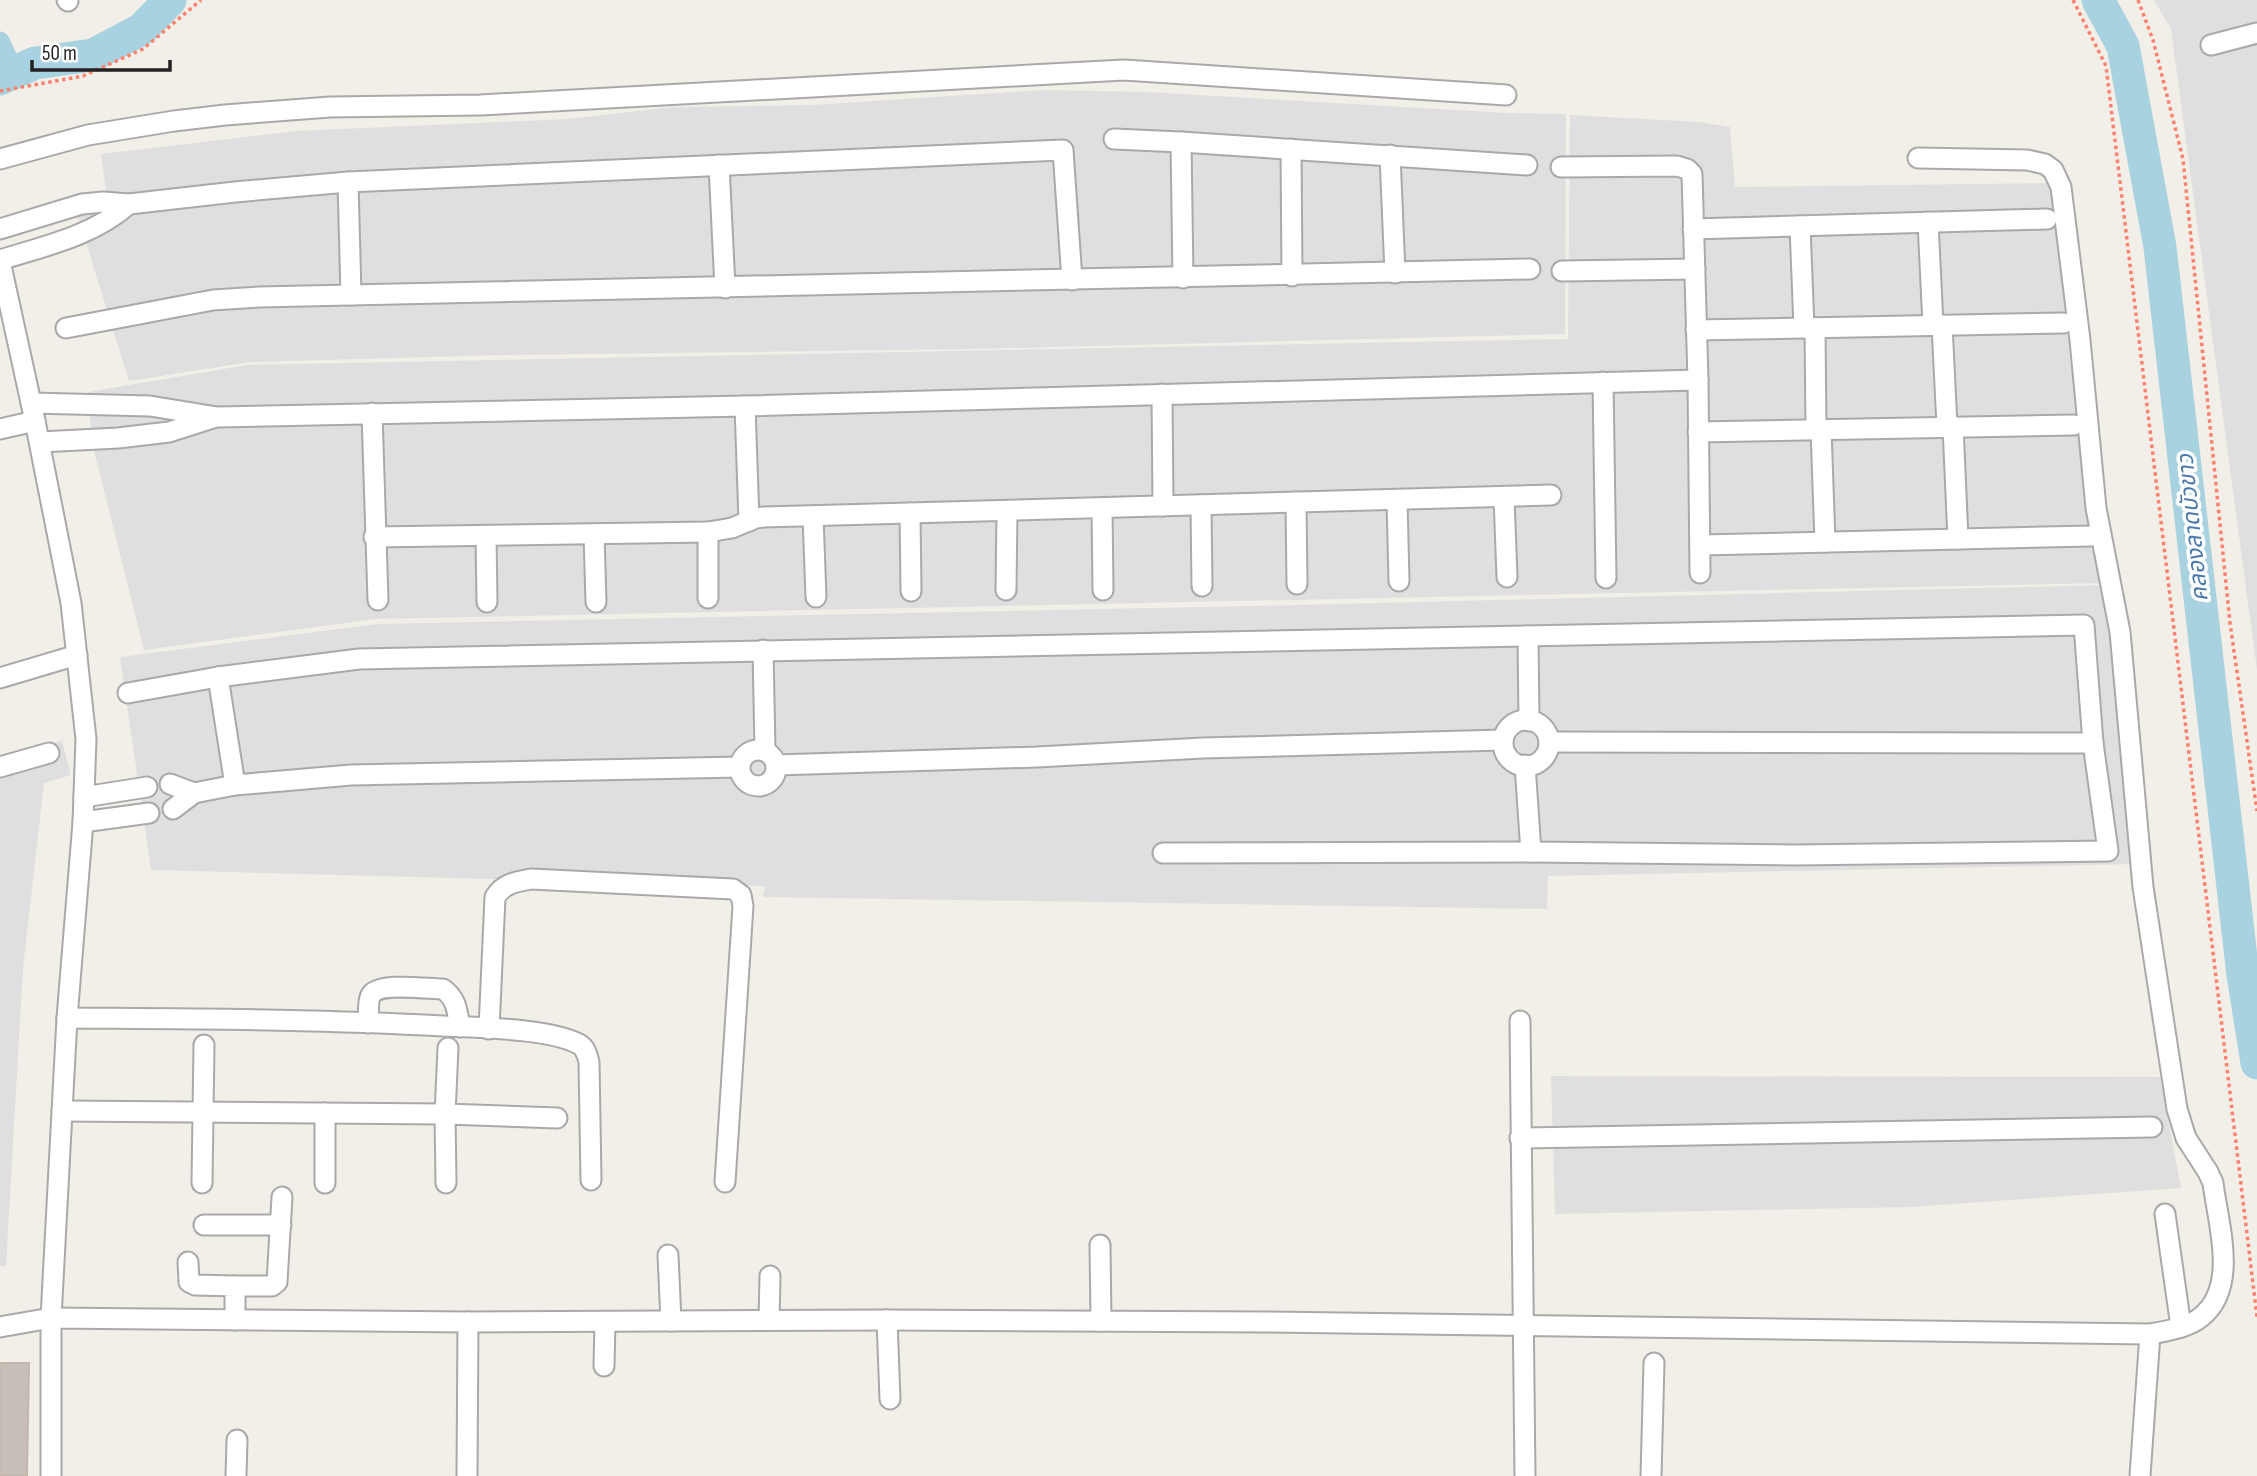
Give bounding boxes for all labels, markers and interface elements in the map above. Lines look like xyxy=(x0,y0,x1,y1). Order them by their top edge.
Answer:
scale bar xyxy=(32,28,170,72)
text: 50 m xyxy=(42,41,77,66)
water label: คลองลาดบัวขาว xyxy=(2171,452,2215,603)

